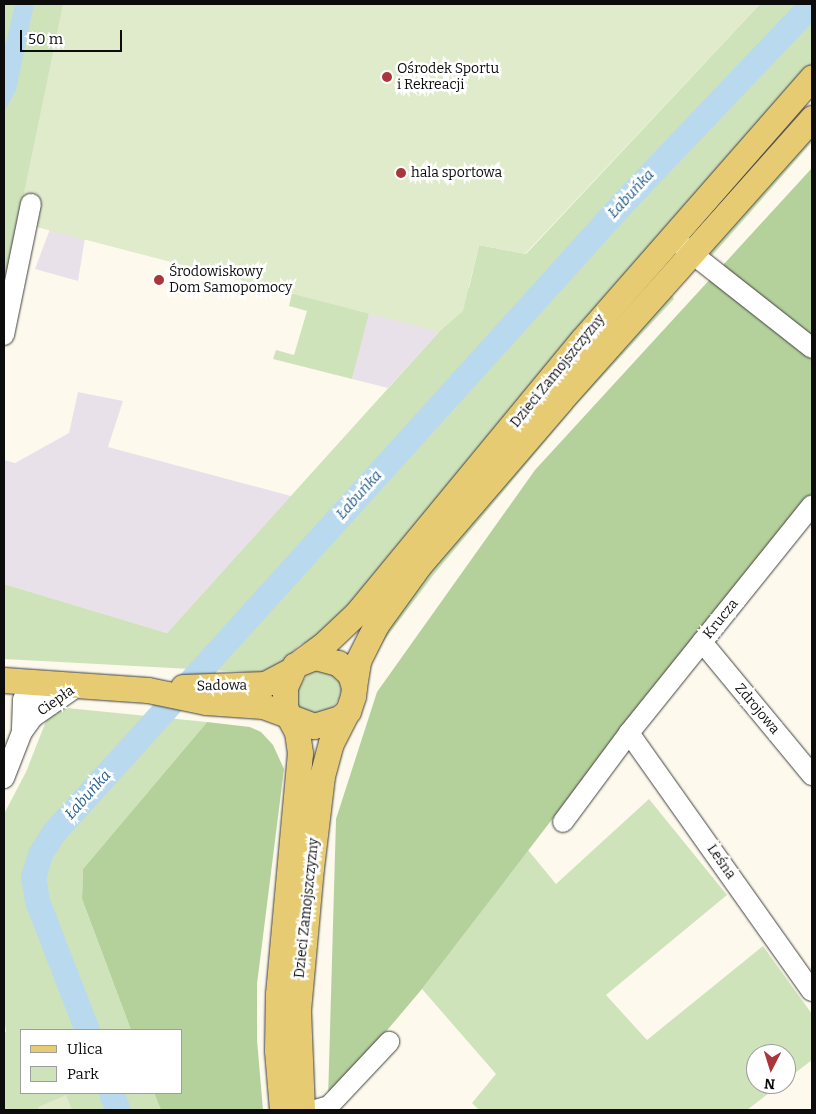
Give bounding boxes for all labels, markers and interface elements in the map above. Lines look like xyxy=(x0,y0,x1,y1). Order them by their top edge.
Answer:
scale bar xyxy=(22,20,125,52)
text: 50 m xyxy=(28,30,63,48)
place label: Ośrodek Sportu i Rekreacji xyxy=(397,61,499,94)
marker: Ośrodek Sportu i Rekreacji xyxy=(381,71,393,83)
place label: hala sportowa xyxy=(411,165,502,181)
water label: Łabuńka xyxy=(604,166,658,222)
marker: hala sportowa xyxy=(395,167,407,179)
place label: Środowiskowy Dom Samopomocy xyxy=(169,264,292,296)
marker: Środowiskowy Dom Samopomocy xyxy=(153,274,165,286)
street label: Dzieci Zamojszczyzny xyxy=(507,311,609,431)
water label: Łabuńka xyxy=(332,467,386,523)
street label: Krucza xyxy=(700,596,742,642)
street label: Sadowa xyxy=(197,677,247,695)
street label: Zdrojowa xyxy=(731,680,783,738)
street label: Ciepła xyxy=(34,682,78,720)
water label: Łabuńka xyxy=(61,767,115,823)
street label: Dzieci Zamojszczyzny xyxy=(291,837,323,979)
street label: Leśna xyxy=(703,841,739,883)
legend xyxy=(20,1029,182,1094)
text: Ulica xyxy=(67,1040,103,1058)
north arrow xyxy=(746,1044,796,1094)
text: Park xyxy=(67,1065,99,1083)
text: N xyxy=(764,1075,776,1092)

